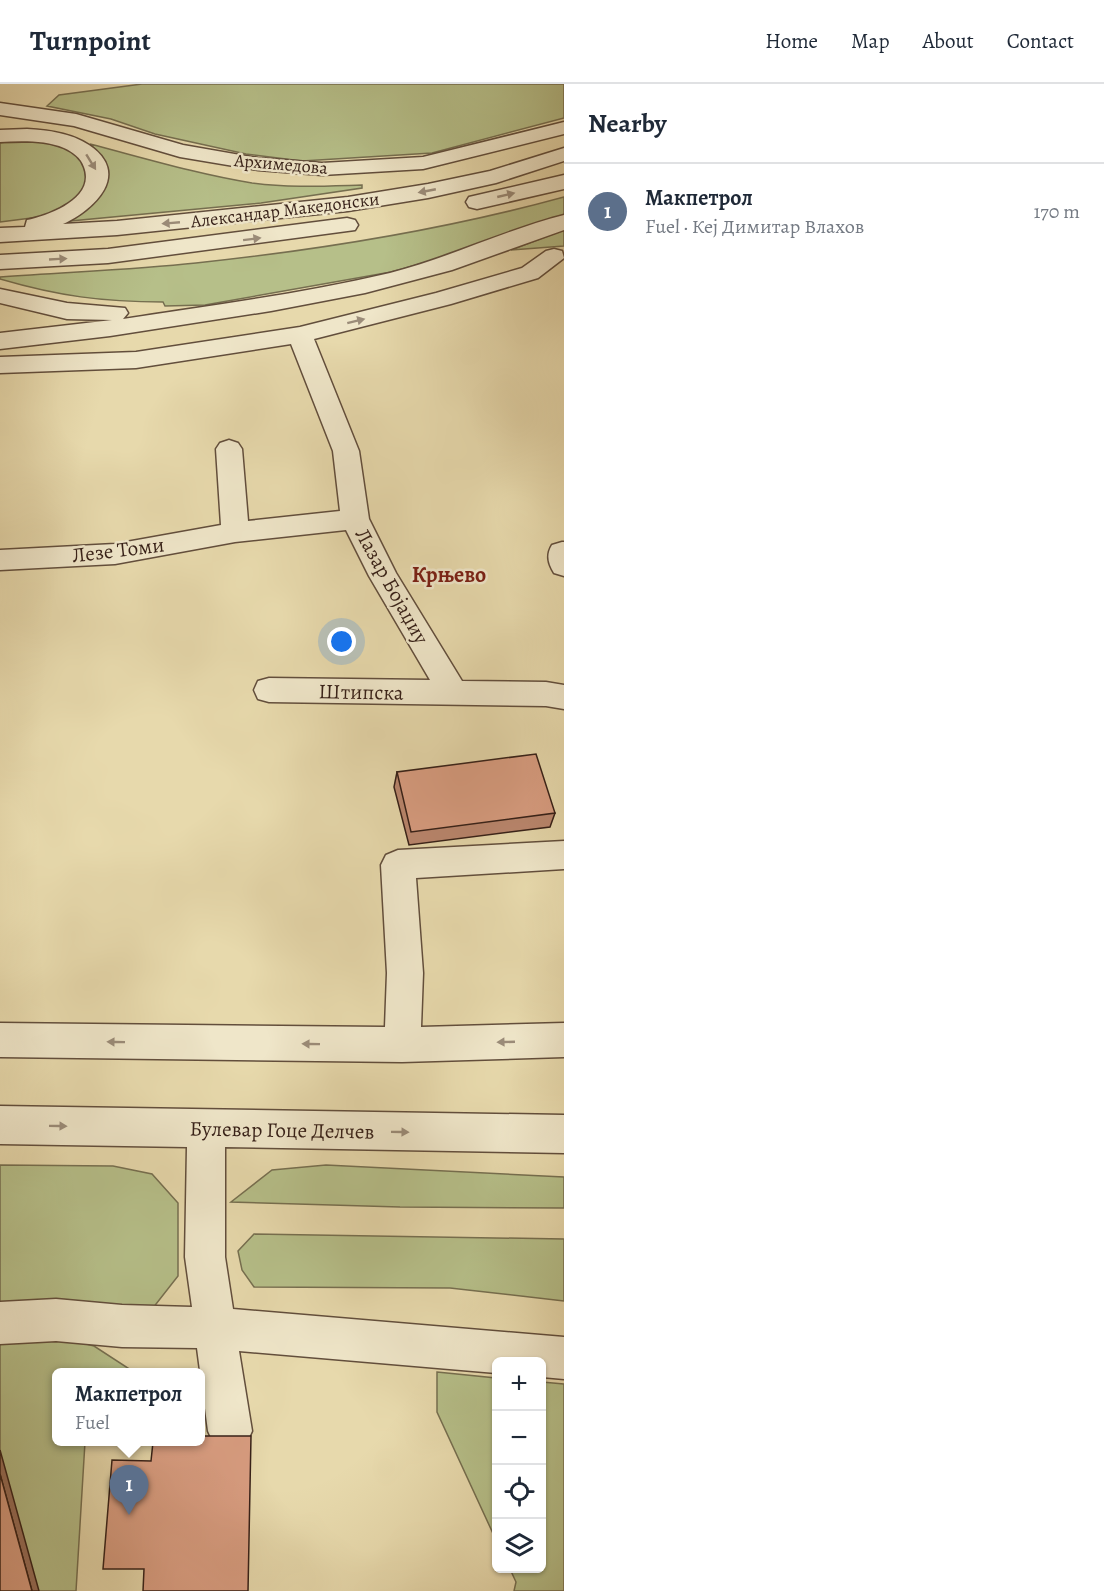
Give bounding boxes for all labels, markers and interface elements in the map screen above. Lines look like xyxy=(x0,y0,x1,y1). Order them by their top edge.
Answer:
text: Turnpoint xyxy=(30,22,151,60)
text: Home xyxy=(765,27,818,55)
text: Map xyxy=(851,27,889,55)
text: About xyxy=(922,27,974,55)
text: Contact xyxy=(1007,27,1074,55)
text: Nearby xyxy=(588,106,667,141)
street label: Архимедова xyxy=(232,148,329,180)
one-way arrow xyxy=(86,153,97,170)
text: Макпетрол xyxy=(645,183,753,213)
street label: Александар Македонски xyxy=(188,187,381,234)
one-way arrow xyxy=(417,187,436,196)
one-way arrow xyxy=(497,190,516,200)
text: 1 xyxy=(604,198,611,225)
text: 170 m xyxy=(1034,198,1080,225)
text: Fuel · Кеј Димитар Влахов xyxy=(645,213,864,240)
one-way arrow xyxy=(161,218,180,228)
one-way arrow xyxy=(243,234,262,244)
one-way arrow xyxy=(49,254,68,263)
one-way arrow xyxy=(347,315,366,325)
street label: Лазар Бојаџиу xyxy=(349,523,436,649)
street label: Лезе Томи xyxy=(70,530,166,570)
district label: Крњево xyxy=(412,560,486,590)
your location xyxy=(327,627,356,656)
street label: Штипска xyxy=(318,677,404,707)
one-way arrow xyxy=(106,1037,125,1047)
one-way arrow xyxy=(496,1037,515,1047)
one-way arrow xyxy=(301,1039,320,1049)
street label: Булевар Гоце Делчев xyxy=(189,1114,375,1146)
one-way arrow xyxy=(49,1121,68,1131)
one-way arrow xyxy=(391,1127,410,1137)
map controls xyxy=(492,1357,546,1573)
button: + xyxy=(492,1357,546,1411)
popup xyxy=(52,1368,205,1446)
text: Макпетрол xyxy=(75,1379,182,1409)
text: Fuel xyxy=(75,1409,110,1436)
button: − xyxy=(492,1411,546,1465)
button: locate xyxy=(492,1465,546,1519)
pin: 1 xyxy=(110,1466,148,1515)
button: layers xyxy=(492,1519,546,1573)

